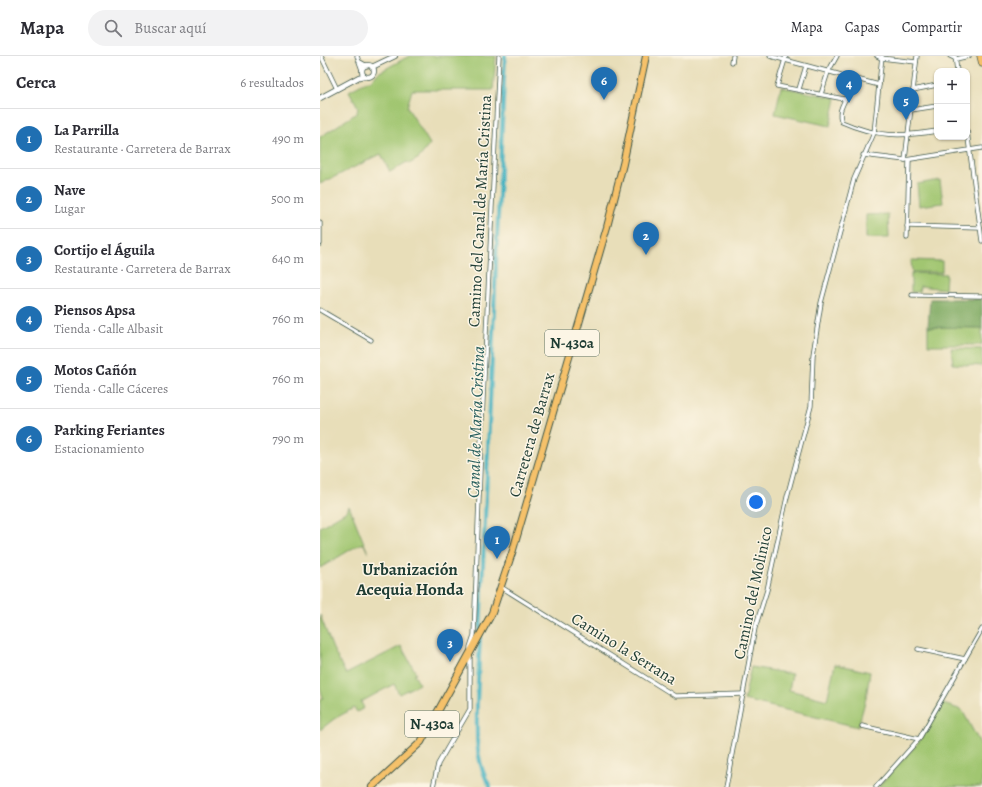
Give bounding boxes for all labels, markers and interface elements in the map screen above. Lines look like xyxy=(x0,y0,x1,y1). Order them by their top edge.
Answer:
search box xyxy=(88,10,368,46)
text: Mapa xyxy=(20,15,64,41)
icon: search xyxy=(102,17,124,39)
text: Buscar aquí xyxy=(134,18,206,38)
text: Mapa xyxy=(791,18,823,37)
text: Capas xyxy=(845,18,880,37)
text: Compartir xyxy=(902,18,962,37)
pin: 6 xyxy=(591,67,617,100)
map controls xyxy=(934,68,970,140)
button: + xyxy=(934,68,970,104)
pin: 4 xyxy=(836,70,862,103)
text: Cerca xyxy=(16,71,56,94)
text: 6 resultados xyxy=(240,74,304,91)
pin: 5 xyxy=(893,87,919,120)
street label: Camino del Canal de María Cristina xyxy=(463,94,497,328)
button: − xyxy=(934,104,970,140)
text: La Parrilla xyxy=(54,120,119,140)
text: 1 xyxy=(27,130,31,147)
text: 490 m xyxy=(272,130,304,147)
text: Restaurante · Carretera de Barrax xyxy=(54,140,231,157)
text: Nave xyxy=(54,180,85,200)
text: 2 xyxy=(26,190,32,207)
text: 500 m xyxy=(271,190,304,207)
text: Lugar xyxy=(54,200,85,217)
pin: 2 xyxy=(633,222,659,255)
text: Cortijo el Águila xyxy=(54,240,155,260)
text: 3 xyxy=(26,250,32,267)
text: 640 m xyxy=(272,250,304,267)
text: Restaurante · Carretera de Barrax xyxy=(54,260,231,277)
text: Piensos Apsa xyxy=(54,300,135,320)
text: 4 xyxy=(26,310,32,327)
text: 760 m xyxy=(272,310,304,327)
text: Tienda · Calle Albasit xyxy=(54,320,163,337)
road number: N-430a xyxy=(545,330,599,356)
water label: Canal de María Cristina xyxy=(462,345,490,498)
text: Motos Cañón xyxy=(54,360,137,380)
text: 5 xyxy=(26,370,32,387)
text: 760 m xyxy=(272,370,304,387)
street label: Carretera de Barrax xyxy=(504,370,560,500)
text: Tienda · Calle Cáceres xyxy=(54,380,168,397)
text: Parking Feriantes xyxy=(54,420,165,440)
text: 6 xyxy=(26,430,32,447)
text: 790 m xyxy=(272,430,304,447)
text: Estacionamiento xyxy=(54,440,144,457)
your location xyxy=(746,492,766,512)
street label: Camino del Molinico xyxy=(728,524,778,662)
pin: 1 xyxy=(484,526,510,559)
district label: Urbanización Acequia Honda xyxy=(355,558,465,601)
street label: Camino la Serrana xyxy=(567,608,682,691)
pin: 3 xyxy=(437,629,463,662)
road number: N-430a xyxy=(405,711,459,737)

